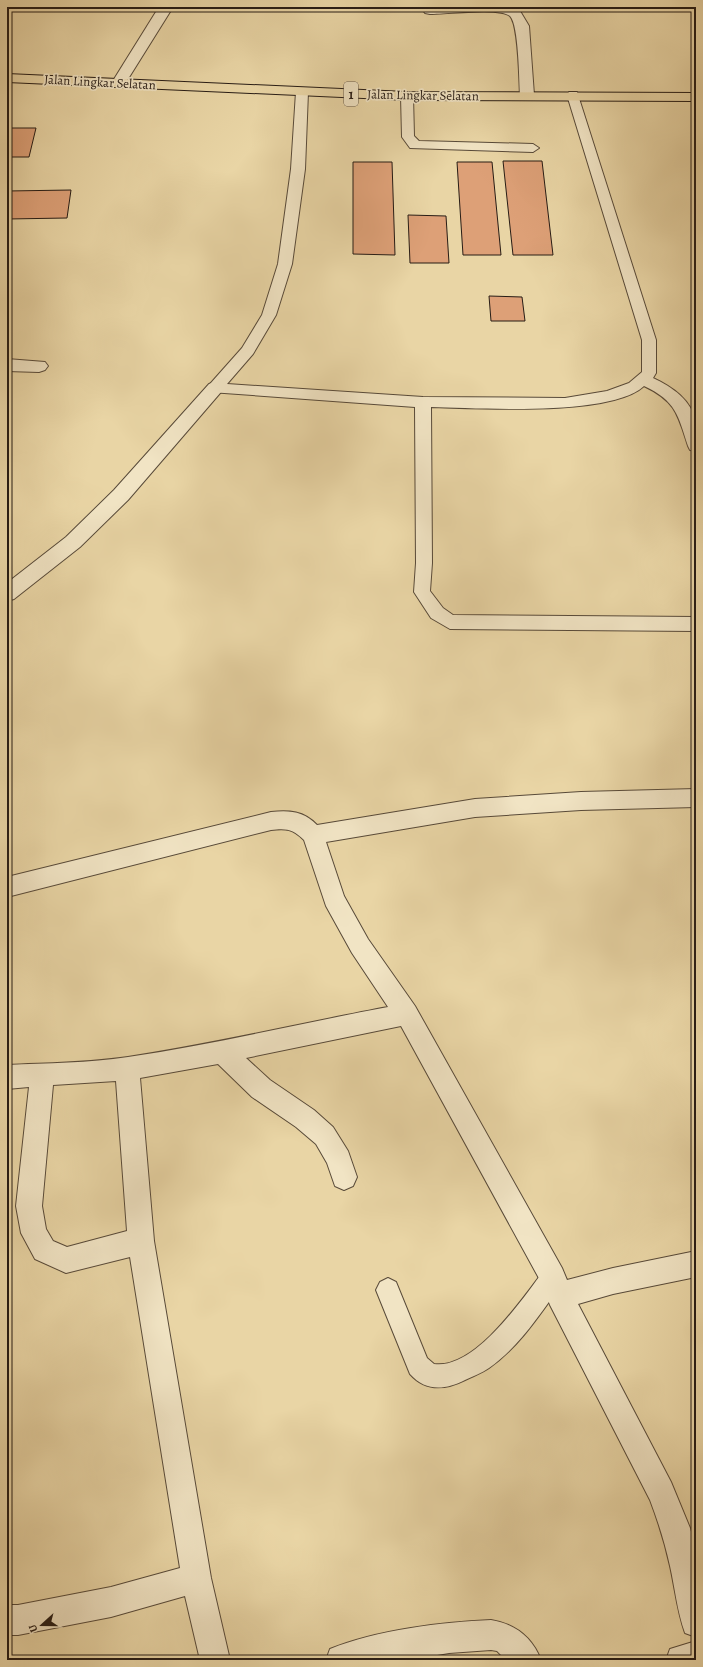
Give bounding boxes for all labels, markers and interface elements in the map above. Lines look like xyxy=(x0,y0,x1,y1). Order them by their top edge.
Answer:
street label: Jalan Lingkar Selatan xyxy=(44,71,156,93)
road number: 1 xyxy=(344,82,358,106)
street label: Jalan Lingkar Selatan xyxy=(367,86,479,104)
north arrow xyxy=(22,1605,62,1645)
text: U xyxy=(25,1622,41,1634)

